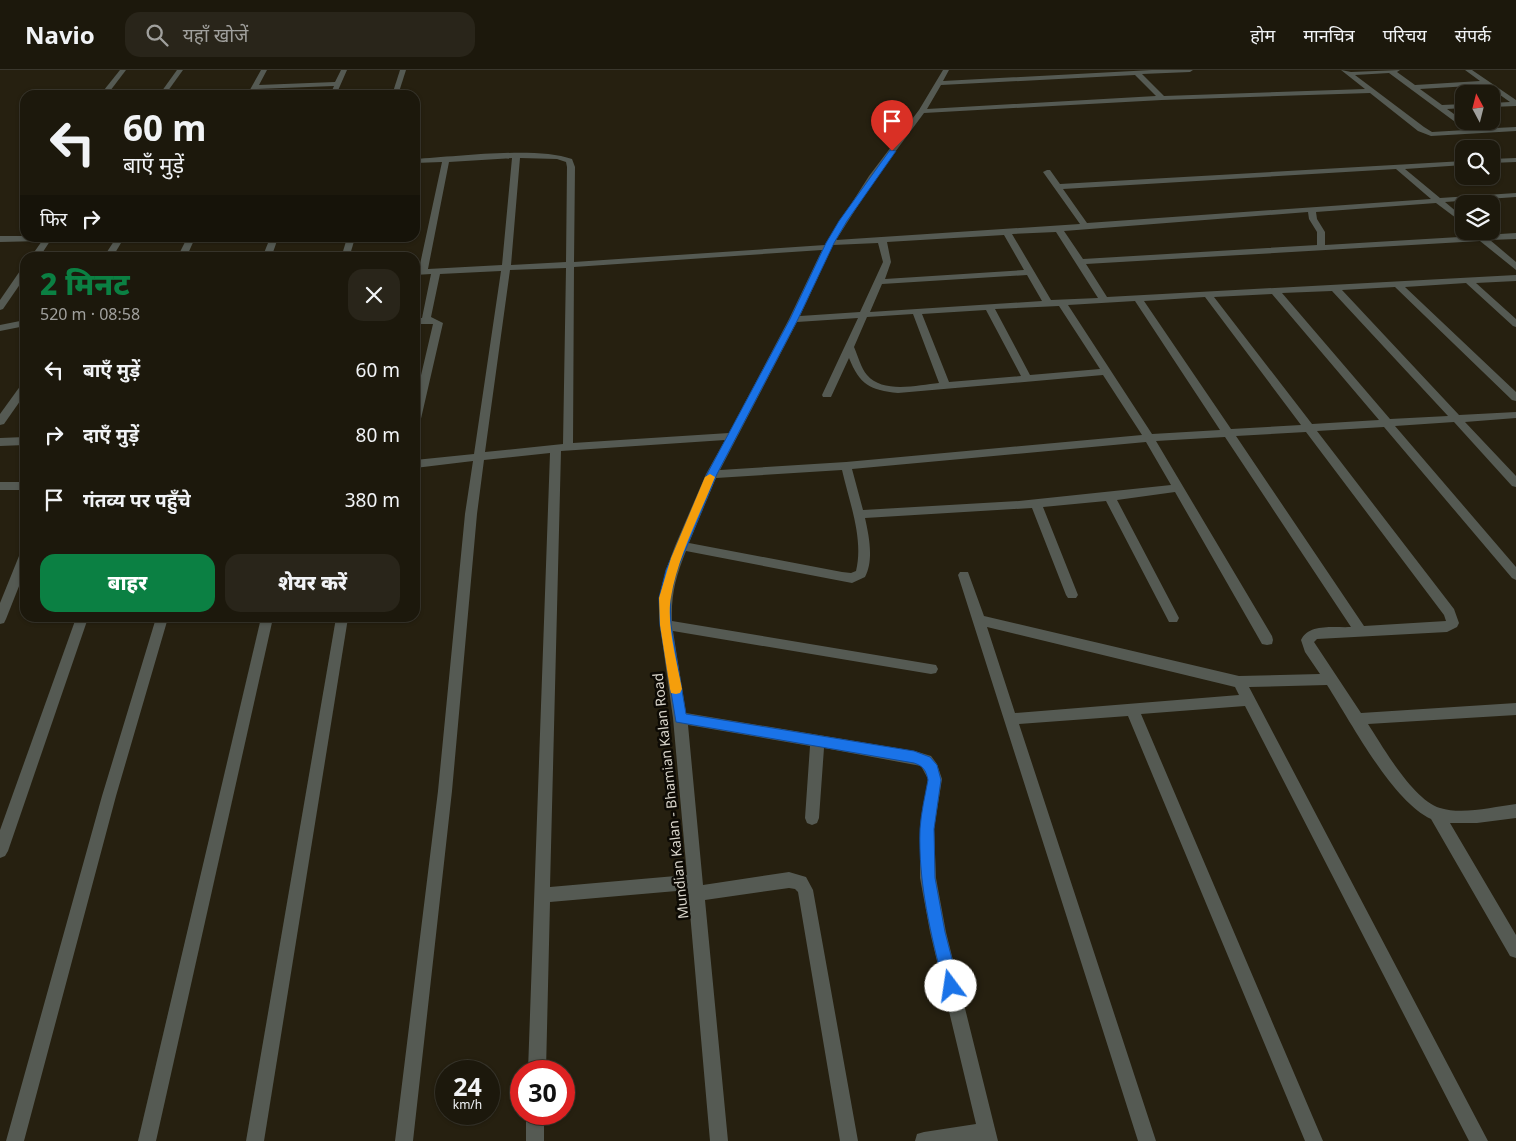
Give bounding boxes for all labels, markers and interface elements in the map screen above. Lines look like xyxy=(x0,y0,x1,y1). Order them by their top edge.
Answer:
search box xyxy=(125,12,475,57)
text: Navio xyxy=(25,18,95,51)
icon: search xyxy=(143,21,171,49)
text: यहाँ खोजें xyxy=(183,22,248,48)
text: होम xyxy=(1250,23,1275,47)
text: मानचित्र xyxy=(1303,23,1355,47)
text: परिचय xyxy=(1383,23,1427,47)
text: संपर्क xyxy=(1455,23,1491,47)
north arrow xyxy=(1455,85,1500,130)
map controls xyxy=(1455,85,1500,240)
pin xyxy=(871,100,913,151)
text: 60 m xyxy=(123,104,206,151)
icon: arrive xyxy=(878,107,906,135)
icon: left xyxy=(40,110,105,175)
button: search xyxy=(1455,140,1500,185)
text: बाएँ मुड़ें xyxy=(123,149,184,179)
button: layers xyxy=(1455,195,1500,240)
icon: right xyxy=(77,205,105,233)
text: फिर xyxy=(40,206,67,232)
text: 2 मिनट xyxy=(40,263,130,304)
button: close xyxy=(348,269,400,321)
text: 520 m · 08:58 xyxy=(40,303,140,325)
icon: left xyxy=(40,356,68,384)
text: बाएँ मुड़ें xyxy=(83,357,140,383)
text: 60 m xyxy=(356,357,400,383)
icon: right xyxy=(40,421,68,449)
text: दाएँ मुड़ें xyxy=(83,422,139,448)
text: 80 m xyxy=(356,422,400,448)
icon: arrive xyxy=(40,486,68,514)
text: गंतव्य पर पहुँचे xyxy=(83,487,191,513)
text: 380 m xyxy=(345,487,400,513)
button: बाहर xyxy=(40,554,215,612)
button: शेयर करें xyxy=(225,554,400,612)
street label: Mundian Kalan - Bhamian Kalan Road xyxy=(648,672,692,920)
position arrow xyxy=(924,959,976,1011)
speed limit sign: 30 xyxy=(510,1060,575,1125)
text: 24 xyxy=(453,1069,482,1103)
text: km/h xyxy=(453,1096,482,1113)

